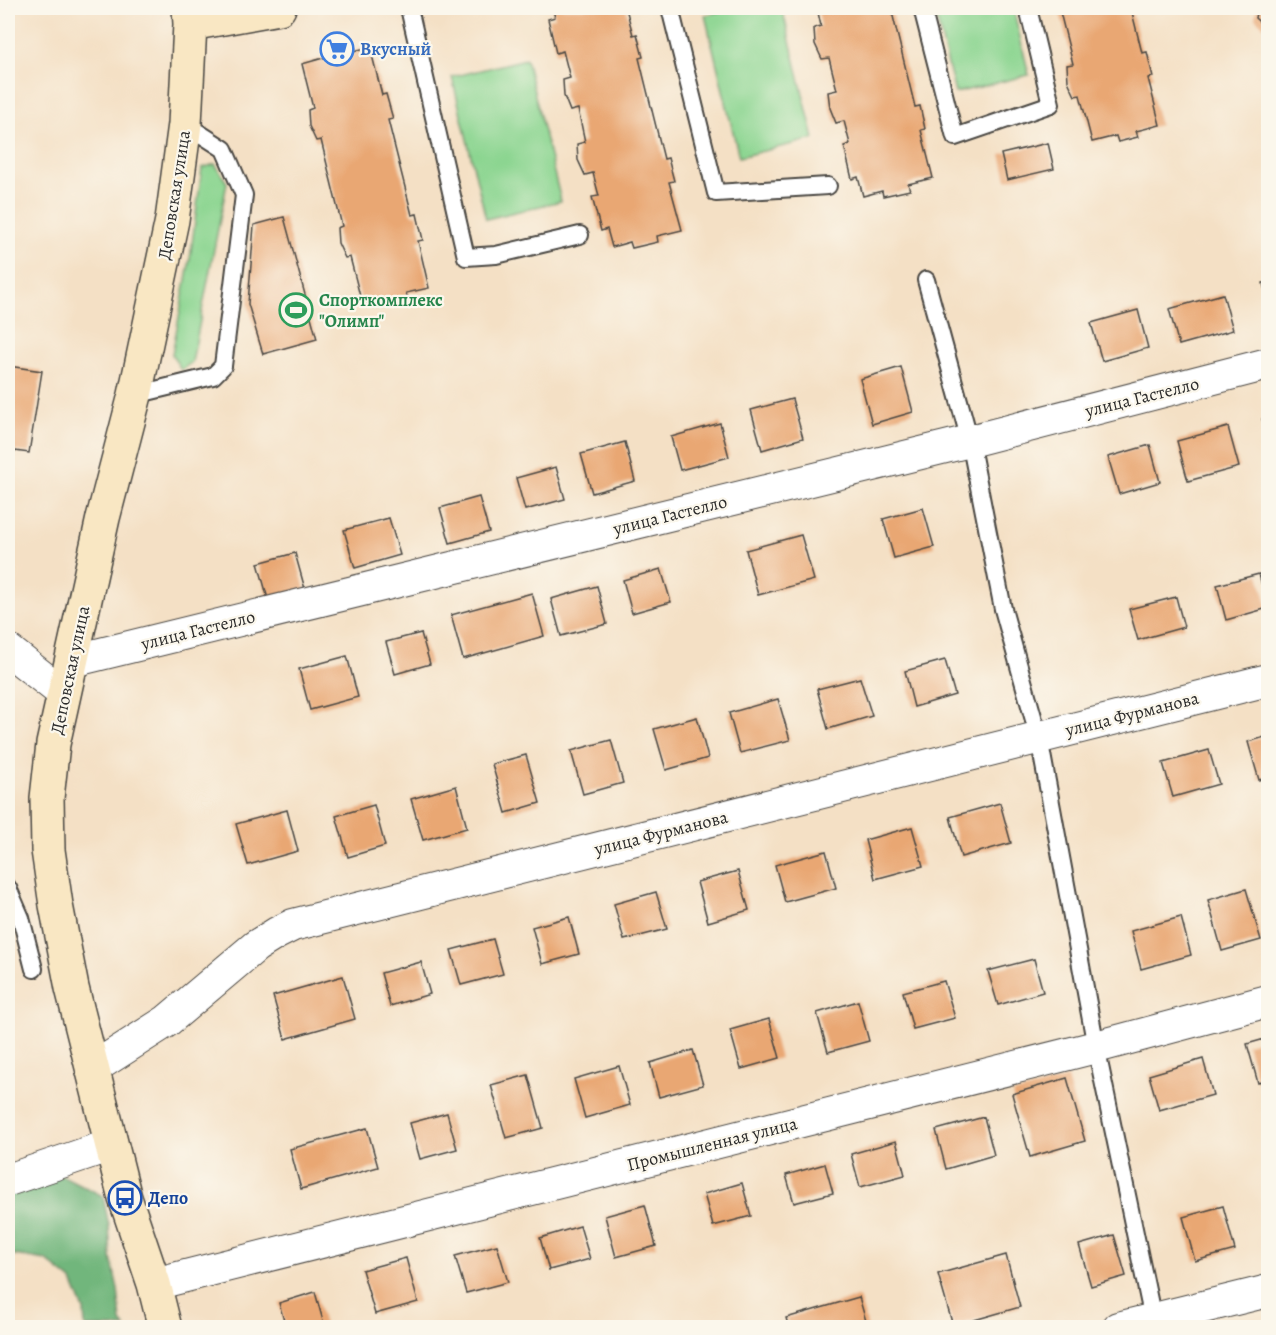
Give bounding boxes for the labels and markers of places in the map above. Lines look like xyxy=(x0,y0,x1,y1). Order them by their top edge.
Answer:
supermarket icon: Вкусный xyxy=(319,31,355,67)
place label: Вкусный xyxy=(360,37,431,61)
place label: Спорткомплекс "Олимп" xyxy=(319,288,443,333)
sports icon: Спорткомплекс "Олимп" xyxy=(278,292,314,328)
bus stop icon: Депо xyxy=(107,1180,143,1216)
place label: Депо xyxy=(148,1186,188,1210)

